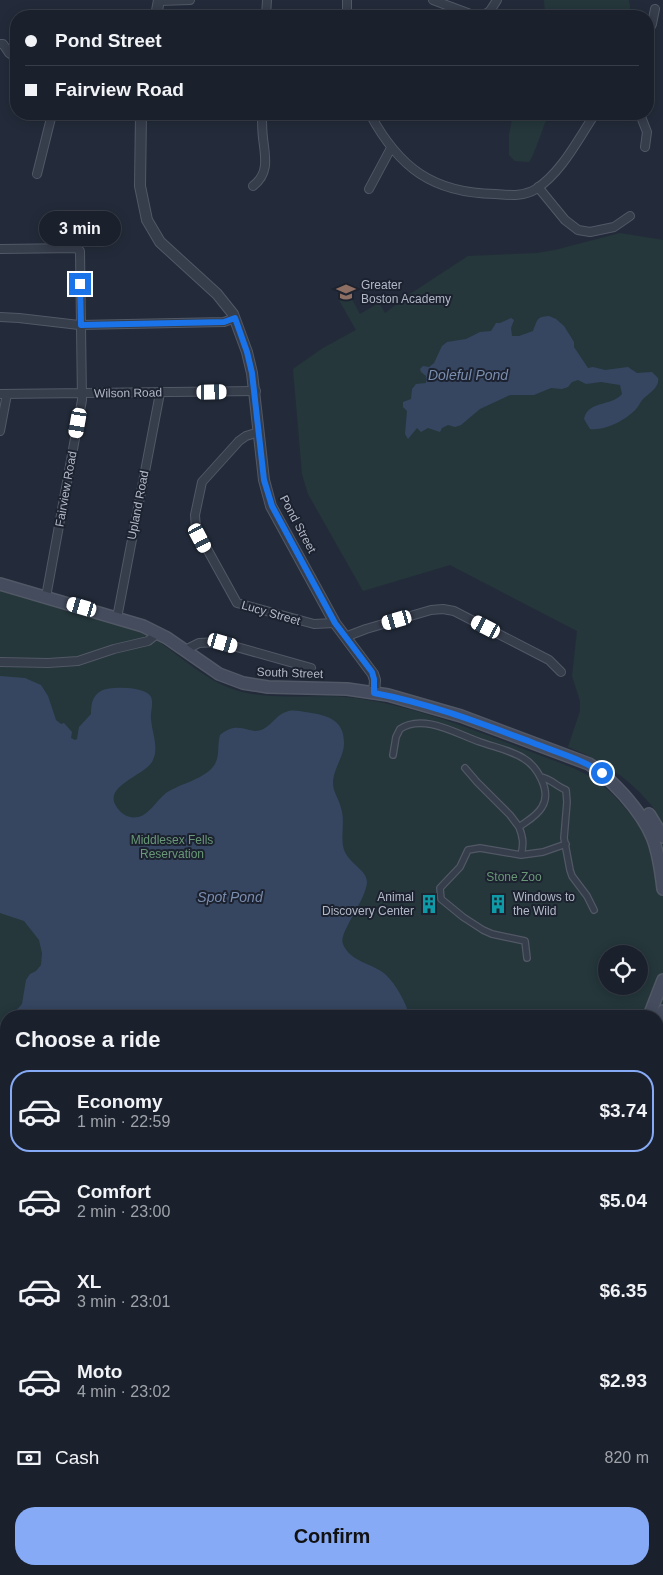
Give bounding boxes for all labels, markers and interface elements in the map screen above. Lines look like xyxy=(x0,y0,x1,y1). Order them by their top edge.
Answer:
text: Pond Street xyxy=(55,30,162,51)
text: Fairview Road xyxy=(55,79,184,100)
callout: 3 min xyxy=(39,212,121,246)
text: 3 min xyxy=(59,220,101,237)
route end xyxy=(69,273,91,295)
place label: Greater Boston Academy xyxy=(361,278,451,306)
school or university icon: Greater Boston Academy xyxy=(335,281,357,303)
water label: Doleful Pond xyxy=(428,367,509,383)
car xyxy=(196,384,227,400)
street label: Wilson Road xyxy=(94,385,162,401)
car xyxy=(68,407,87,439)
street label: Fairview Road xyxy=(52,450,80,528)
street label: Upland Road xyxy=(124,469,152,541)
street label: Pond Street xyxy=(277,493,319,556)
car xyxy=(186,521,213,555)
car xyxy=(65,596,98,618)
street label: Lucy Street xyxy=(240,598,303,628)
car xyxy=(380,609,413,631)
car xyxy=(469,614,502,640)
car xyxy=(206,632,239,654)
street label: South Street xyxy=(256,665,324,681)
route start xyxy=(591,762,613,784)
park label: Middlesex Fells Reservation xyxy=(131,833,213,861)
park label: Stone Zoo xyxy=(486,870,542,884)
water label: Spot Pond xyxy=(197,889,264,905)
place label: Animal Discovery Center xyxy=(322,890,414,918)
place label: Windows to the Wild xyxy=(513,890,575,918)
building icon: Animal Discovery Center xyxy=(418,893,440,915)
building icon: Windows to the Wild xyxy=(487,893,509,915)
map controls xyxy=(598,945,648,995)
button: locate xyxy=(598,945,648,995)
text: Choose a ride xyxy=(15,1027,160,1052)
icon: car xyxy=(17,1089,62,1134)
text: Economy xyxy=(77,1091,163,1112)
text: $3.74 xyxy=(599,1100,647,1121)
text: 1 min · 22:59 xyxy=(77,1113,170,1130)
icon: car xyxy=(17,1179,62,1224)
text: Comfort xyxy=(77,1181,151,1202)
text: $5.04 xyxy=(599,1190,647,1211)
text: 2 min · 23:00 xyxy=(77,1203,170,1220)
icon: car xyxy=(17,1269,62,1314)
text: XL xyxy=(77,1271,101,1292)
text: $6.35 xyxy=(599,1280,647,1301)
text: 3 min · 23:01 xyxy=(77,1293,170,1310)
icon: car xyxy=(17,1359,62,1404)
text: Moto xyxy=(77,1361,122,1382)
text: $2.93 xyxy=(599,1370,647,1391)
text: 4 min · 23:02 xyxy=(77,1383,170,1400)
icon: cash xyxy=(15,1444,43,1472)
text: Cash xyxy=(55,1447,99,1468)
text: 820 m xyxy=(605,1449,649,1466)
button: Confirm xyxy=(15,1507,649,1565)

